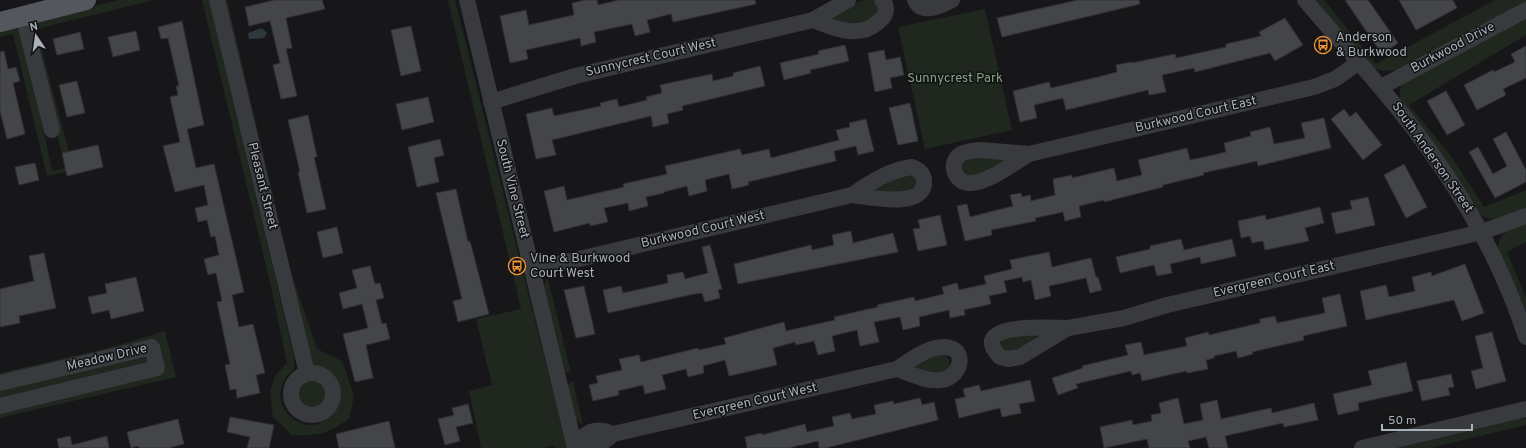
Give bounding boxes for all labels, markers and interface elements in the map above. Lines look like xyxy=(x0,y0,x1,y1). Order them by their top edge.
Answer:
north arrow xyxy=(16,16,56,56)
street label: Burkwood Drive xyxy=(1408,19,1498,77)
text: N xyxy=(29,20,39,35)
place label: Anderson & Burkwood xyxy=(1336,30,1407,61)
street label: Sunnycrest Court West xyxy=(584,35,718,81)
bus stop icon: Anderson & Burkwood xyxy=(1313,35,1333,55)
park label: Sunnycrest Park xyxy=(907,71,1003,87)
street label: Burkwood Court East xyxy=(1134,93,1258,137)
street label: South Anderson Street xyxy=(1388,99,1476,217)
street label: South Vine Street xyxy=(492,138,532,240)
street label: Pleasant Street xyxy=(243,141,281,231)
street label: Burkwood Court West xyxy=(640,208,767,252)
place label: Vine & Burkwood Court West xyxy=(530,251,630,282)
bus stop icon: Vine & Burkwood Court West xyxy=(507,256,527,276)
street label: Evergreen Court East xyxy=(1212,258,1336,302)
street label: Meadow Drive xyxy=(65,341,149,375)
street label: Evergreen Court West xyxy=(691,380,819,424)
scale bar xyxy=(1382,406,1472,432)
text: 50 m xyxy=(1388,413,1416,429)

